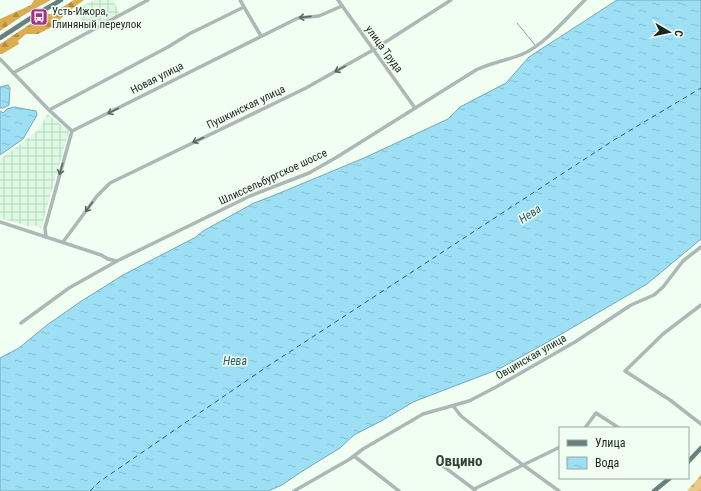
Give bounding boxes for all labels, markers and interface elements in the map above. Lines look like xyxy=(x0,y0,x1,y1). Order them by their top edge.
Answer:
place label: Усть-Ижора, Глиняный переулок xyxy=(52,5,142,31)
bus stop icon: Усть-Ижора, Глиняный переулок xyxy=(29,7,49,27)
north arrow xyxy=(649,12,689,52)
one-way arrow xyxy=(299,14,312,21)
street label: улица Труда xyxy=(363,23,405,75)
text: С xyxy=(671,29,685,38)
street label: Новая улица xyxy=(128,59,186,97)
one-way arrow xyxy=(334,66,346,74)
street label: Пушкинская улица xyxy=(205,82,287,132)
one-way arrow xyxy=(107,107,119,115)
one-way arrow xyxy=(193,137,205,144)
street label: Шлиссельбургское шоссе xyxy=(217,146,329,208)
one-way arrow xyxy=(57,162,65,175)
one-way arrow xyxy=(85,201,93,212)
water label: Нева xyxy=(516,201,544,227)
street label: Овцинская улица xyxy=(493,332,569,382)
water label: Нева xyxy=(223,354,247,368)
legend xyxy=(559,427,689,479)
text: Улица xyxy=(595,436,626,450)
district label: Овцино xyxy=(435,452,483,470)
text: Вода xyxy=(595,456,620,470)

